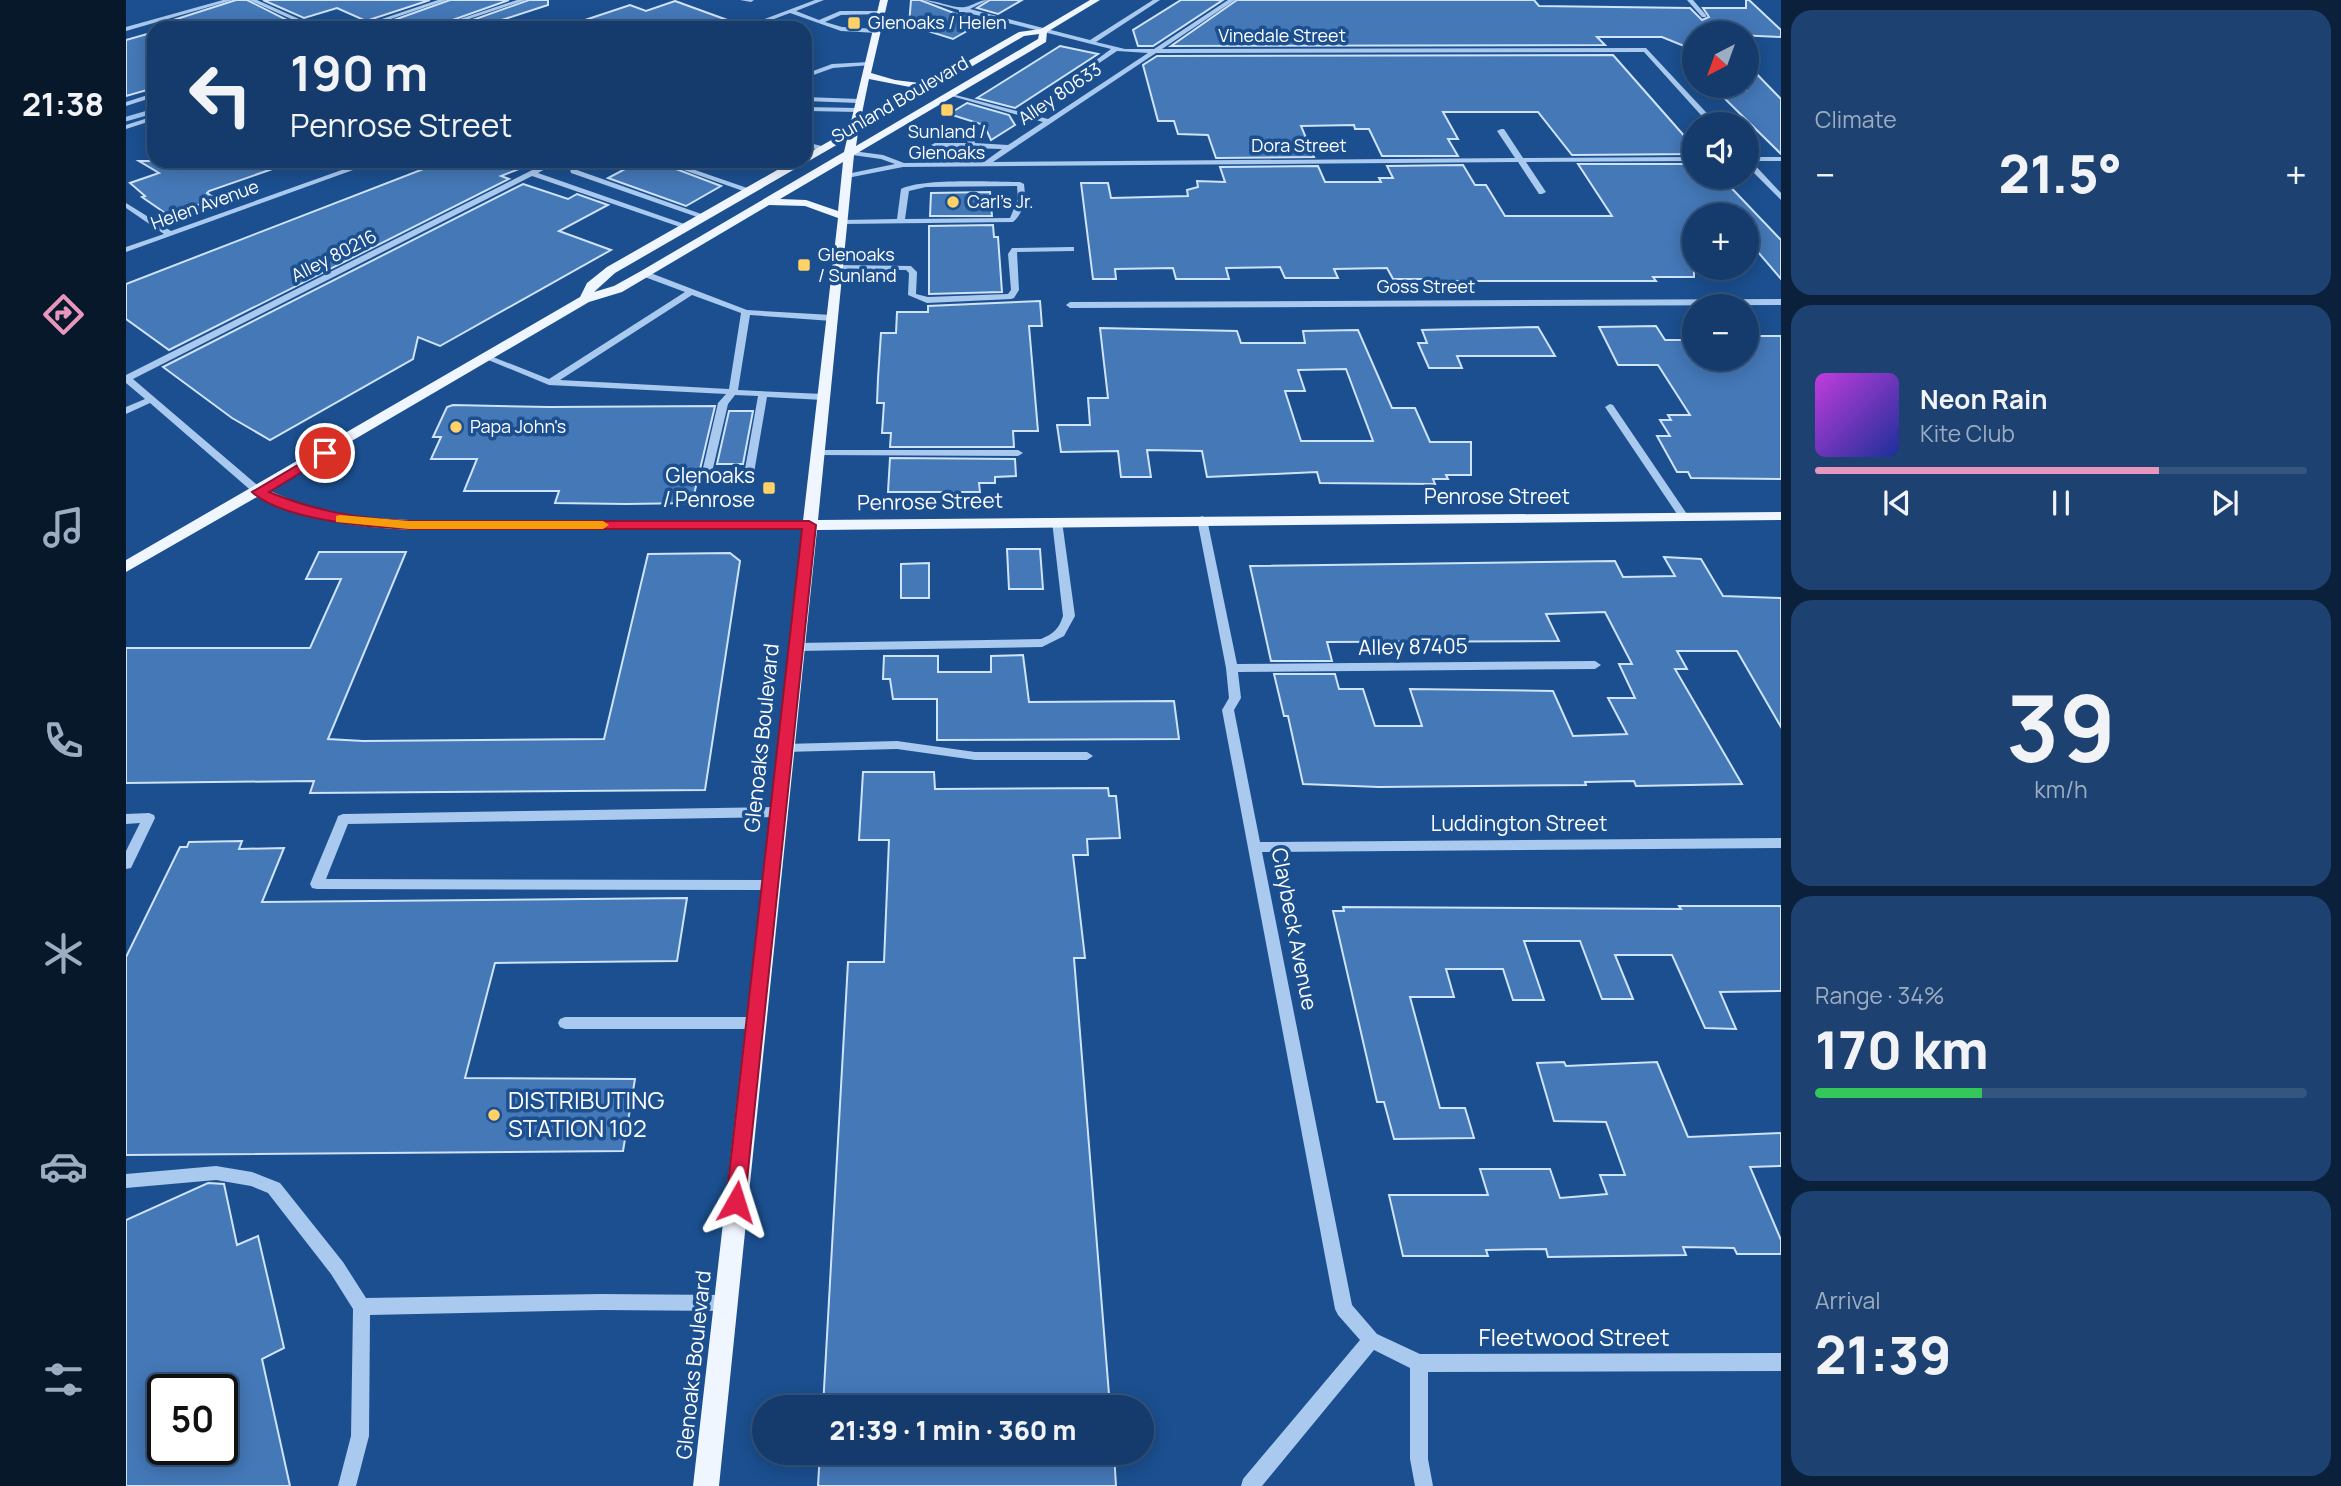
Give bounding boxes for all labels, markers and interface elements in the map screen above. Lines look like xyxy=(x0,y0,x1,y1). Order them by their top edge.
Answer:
place label: Glenoaks / Helen xyxy=(868,10,1007,34)
marker: Glenoaks / Helen xyxy=(846,15,862,31)
north arrow xyxy=(1682,21,1759,98)
map controls xyxy=(1682,21,1759,371)
street label: Vinedale Street xyxy=(1218,23,1346,47)
text: 190 m xyxy=(290,39,428,106)
icon: left xyxy=(175,49,266,140)
street label: Sunland Boulevard xyxy=(827,50,972,148)
street label: Alley 80633 xyxy=(1013,56,1106,130)
text: 21:38 xyxy=(22,82,104,126)
marker: Sunland / Glenoaks xyxy=(939,102,955,118)
text: Penrose Street xyxy=(290,103,512,147)
text: Climate xyxy=(1815,103,1897,135)
button: sound xyxy=(1682,112,1759,189)
place label: Sunland / Glenoaks xyxy=(908,119,986,164)
street label: Dora Street xyxy=(1251,133,1347,157)
text: 21.5° xyxy=(1999,138,2122,209)
text: − xyxy=(1815,148,1836,200)
text: + xyxy=(2285,148,2307,200)
street label: Helen Avenue xyxy=(147,173,262,235)
place label: Carl's Jr. xyxy=(967,189,1034,213)
marker: Carl's Jr. xyxy=(945,194,961,210)
button: + xyxy=(1682,203,1759,280)
street label: Alley 80216 xyxy=(287,223,380,287)
place label: Glenoaks / Sunland xyxy=(818,242,897,287)
marker: Glenoaks / Sunland xyxy=(796,257,812,273)
street label: Goss Street xyxy=(1377,274,1475,298)
icon: directions xyxy=(39,290,88,339)
button: − xyxy=(1682,294,1759,371)
text: Neon Rain xyxy=(1920,381,2048,417)
place label: Papa John's xyxy=(470,414,566,438)
text: Kite Club xyxy=(1920,417,2015,449)
marker: Papa John's xyxy=(448,419,464,435)
pin xyxy=(295,423,355,483)
icon: arrive xyxy=(306,434,344,472)
place label: Glenoaks / Penrose xyxy=(663,461,755,513)
marker: Glenoaks / Penrose xyxy=(761,480,777,496)
street label: Penrose Street xyxy=(1424,482,1570,510)
icon: previous xyxy=(1878,484,1916,522)
icon: pause xyxy=(2042,484,2080,522)
icon: next xyxy=(2206,484,2244,522)
street label: Penrose Street xyxy=(857,486,1003,516)
icon: music xyxy=(39,503,88,552)
street label: Alley 87405 xyxy=(1358,631,1468,661)
street label: Glenoaks Boulevard xyxy=(737,642,785,834)
text: 39 xyxy=(2006,665,2116,789)
icon: phone xyxy=(39,716,88,765)
text: km/h xyxy=(2034,773,2088,805)
street label: Luddington Street xyxy=(1431,809,1607,837)
street label: Claybeck Avenue xyxy=(1266,845,1324,1012)
icon: climate xyxy=(39,929,88,978)
text: Range · 34% xyxy=(1815,979,1944,1011)
text: 170 km xyxy=(1815,1014,1989,1085)
place label: DISTRIBUTING STATION 102 xyxy=(508,1083,664,1144)
marker: DISTRIBUTING STATION 102 xyxy=(486,1107,502,1123)
icon: car xyxy=(39,1142,88,1191)
position arrow xyxy=(699,1165,773,1239)
street label: Glenoaks Boulevard xyxy=(669,1269,717,1461)
text: Arrival xyxy=(1815,1284,1881,1316)
text: 21:39 xyxy=(1815,1319,1952,1390)
street label: Fleetwood Street xyxy=(1478,1320,1670,1353)
icon: filters xyxy=(39,1355,88,1404)
speed limit sign: 50 xyxy=(147,1374,238,1465)
text: 21:39 · 1 min · 360 m xyxy=(830,1412,1076,1448)

